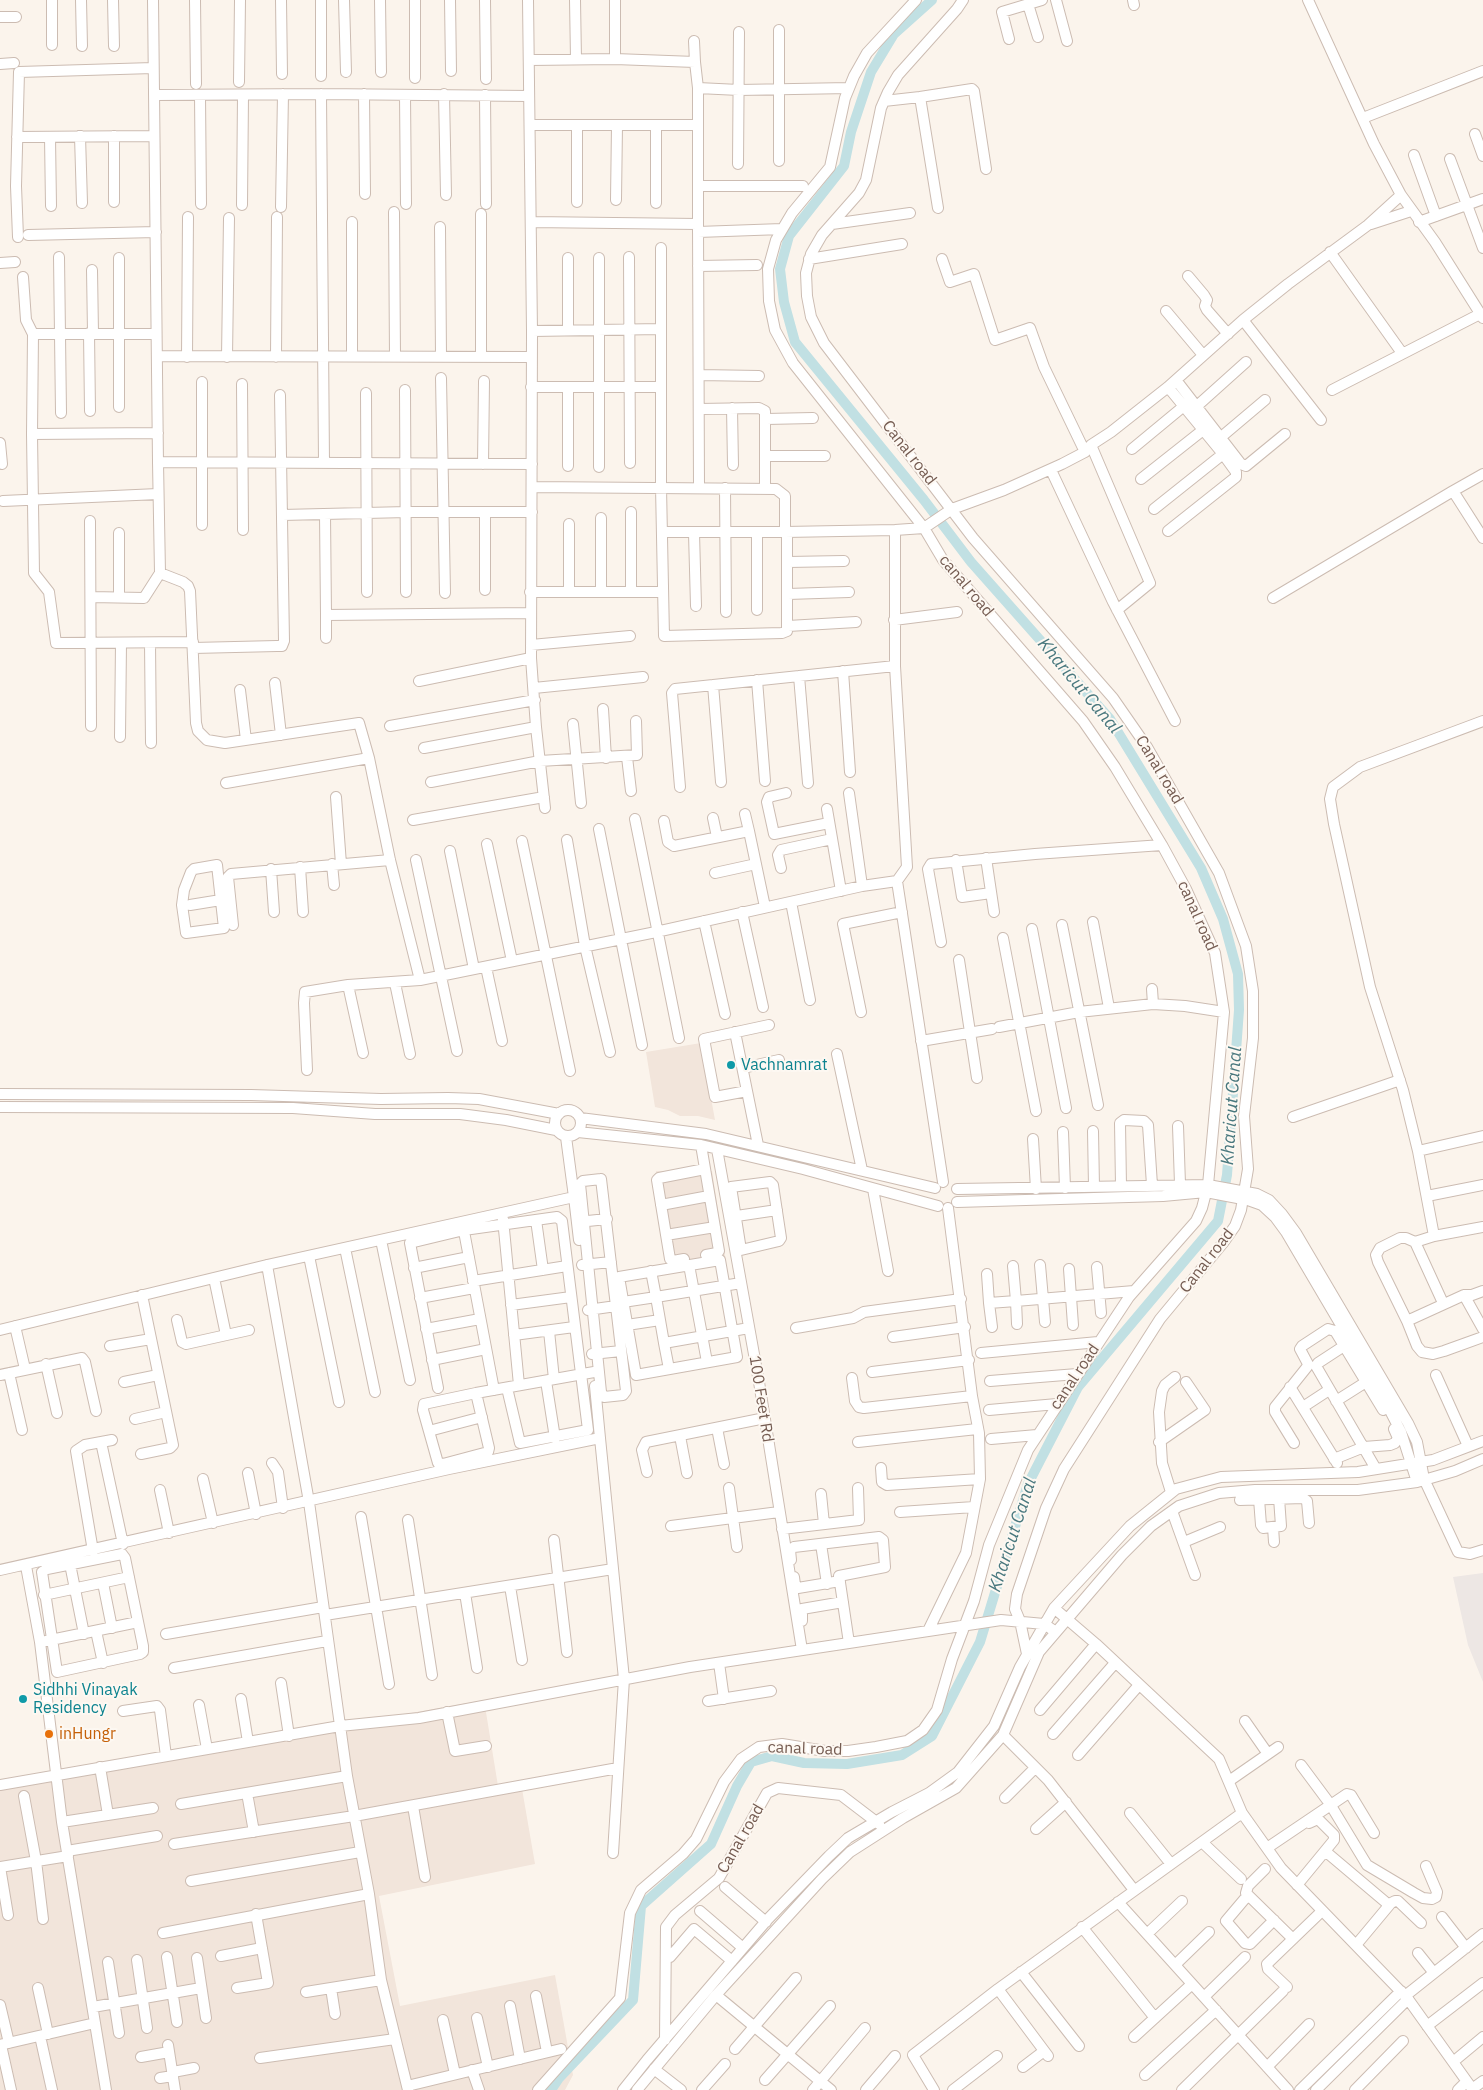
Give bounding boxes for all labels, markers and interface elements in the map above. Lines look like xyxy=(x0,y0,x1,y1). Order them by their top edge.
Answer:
street label: Canal road xyxy=(878,417,940,489)
street label: canal road xyxy=(935,551,997,621)
water label: Kharicut Canal xyxy=(1033,634,1125,738)
street label: Canal road xyxy=(1131,732,1187,808)
street label: canal road xyxy=(1173,878,1221,954)
water label: Kharicut Canal xyxy=(1217,1046,1247,1166)
place label: Vachnamrat xyxy=(741,1055,828,1075)
marker: Vachnamrat xyxy=(725,1059,737,1071)
street label: Canal road xyxy=(1176,1225,1238,1297)
street label: canal road xyxy=(1046,1341,1104,1413)
street label: 100 Feet Rd xyxy=(745,1354,777,1444)
water label: Kharicut Canal xyxy=(984,1475,1042,1595)
place label: Sidhhi Vinayak Residency xyxy=(33,1680,138,1718)
marker: Sidhhi Vinayak Residency xyxy=(17,1693,29,1705)
place label: inHungr xyxy=(59,1724,116,1744)
marker: inHungr xyxy=(43,1728,55,1740)
street label: canal road xyxy=(767,1738,843,1760)
street label: Canal road xyxy=(713,1801,769,1877)

